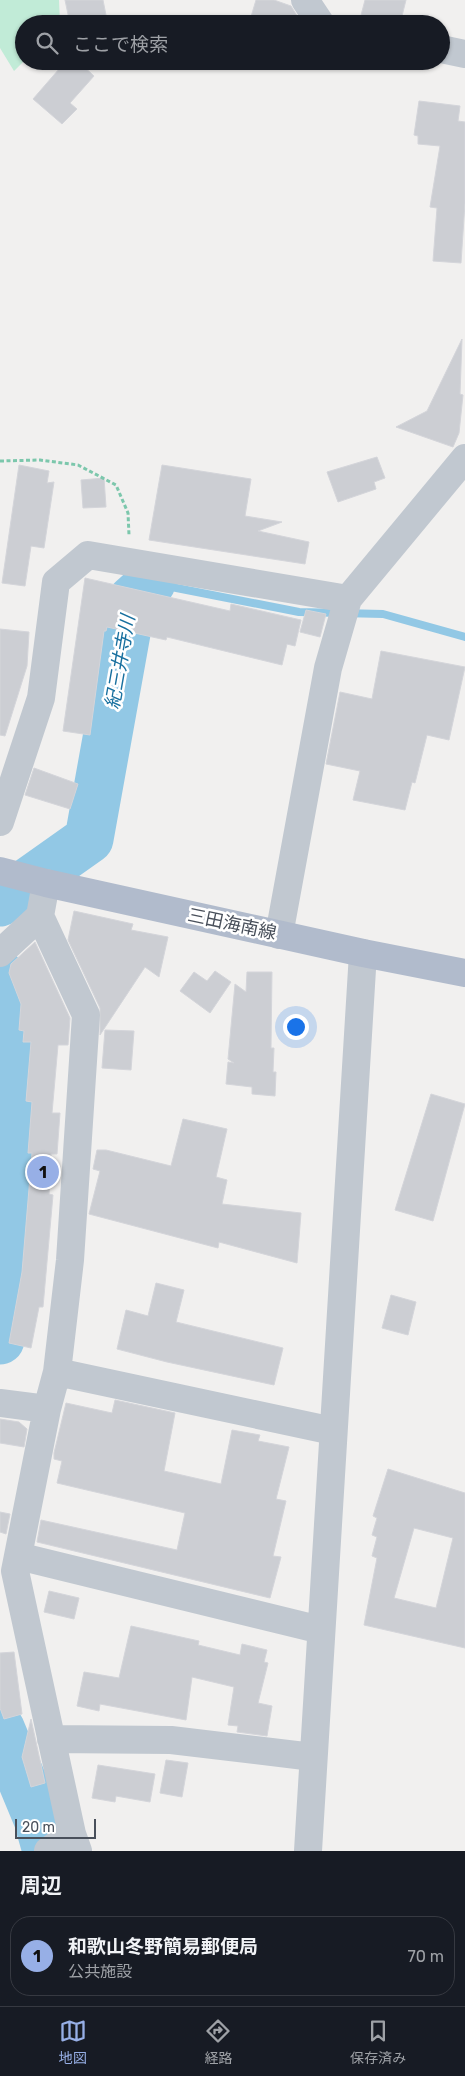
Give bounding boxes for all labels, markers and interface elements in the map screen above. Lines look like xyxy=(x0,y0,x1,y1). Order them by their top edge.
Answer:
search box xyxy=(15,15,450,70)
icon: search xyxy=(33,29,61,57)
text: ここで検索 xyxy=(73,33,168,56)
water label: 紀三井寺川 xyxy=(100,611,140,711)
street label: 三田海南線 xyxy=(186,904,278,944)
your location xyxy=(283,1014,309,1040)
pin: 1 xyxy=(27,1153,59,1191)
scale bar xyxy=(15,1816,96,1839)
text: 20 m xyxy=(22,1819,55,1836)
text: 周辺 xyxy=(20,1873,62,1898)
text: 和歌山冬野簡易郵便局 xyxy=(68,1935,258,1958)
text: 1 xyxy=(33,1947,41,1966)
text: 70 m xyxy=(407,1947,444,1966)
text: 公共施設 xyxy=(68,1962,132,1981)
tab: 地図 xyxy=(59,2017,87,2067)
tab: 経路 xyxy=(204,2017,232,2067)
tab: 保存済み xyxy=(350,2017,406,2067)

